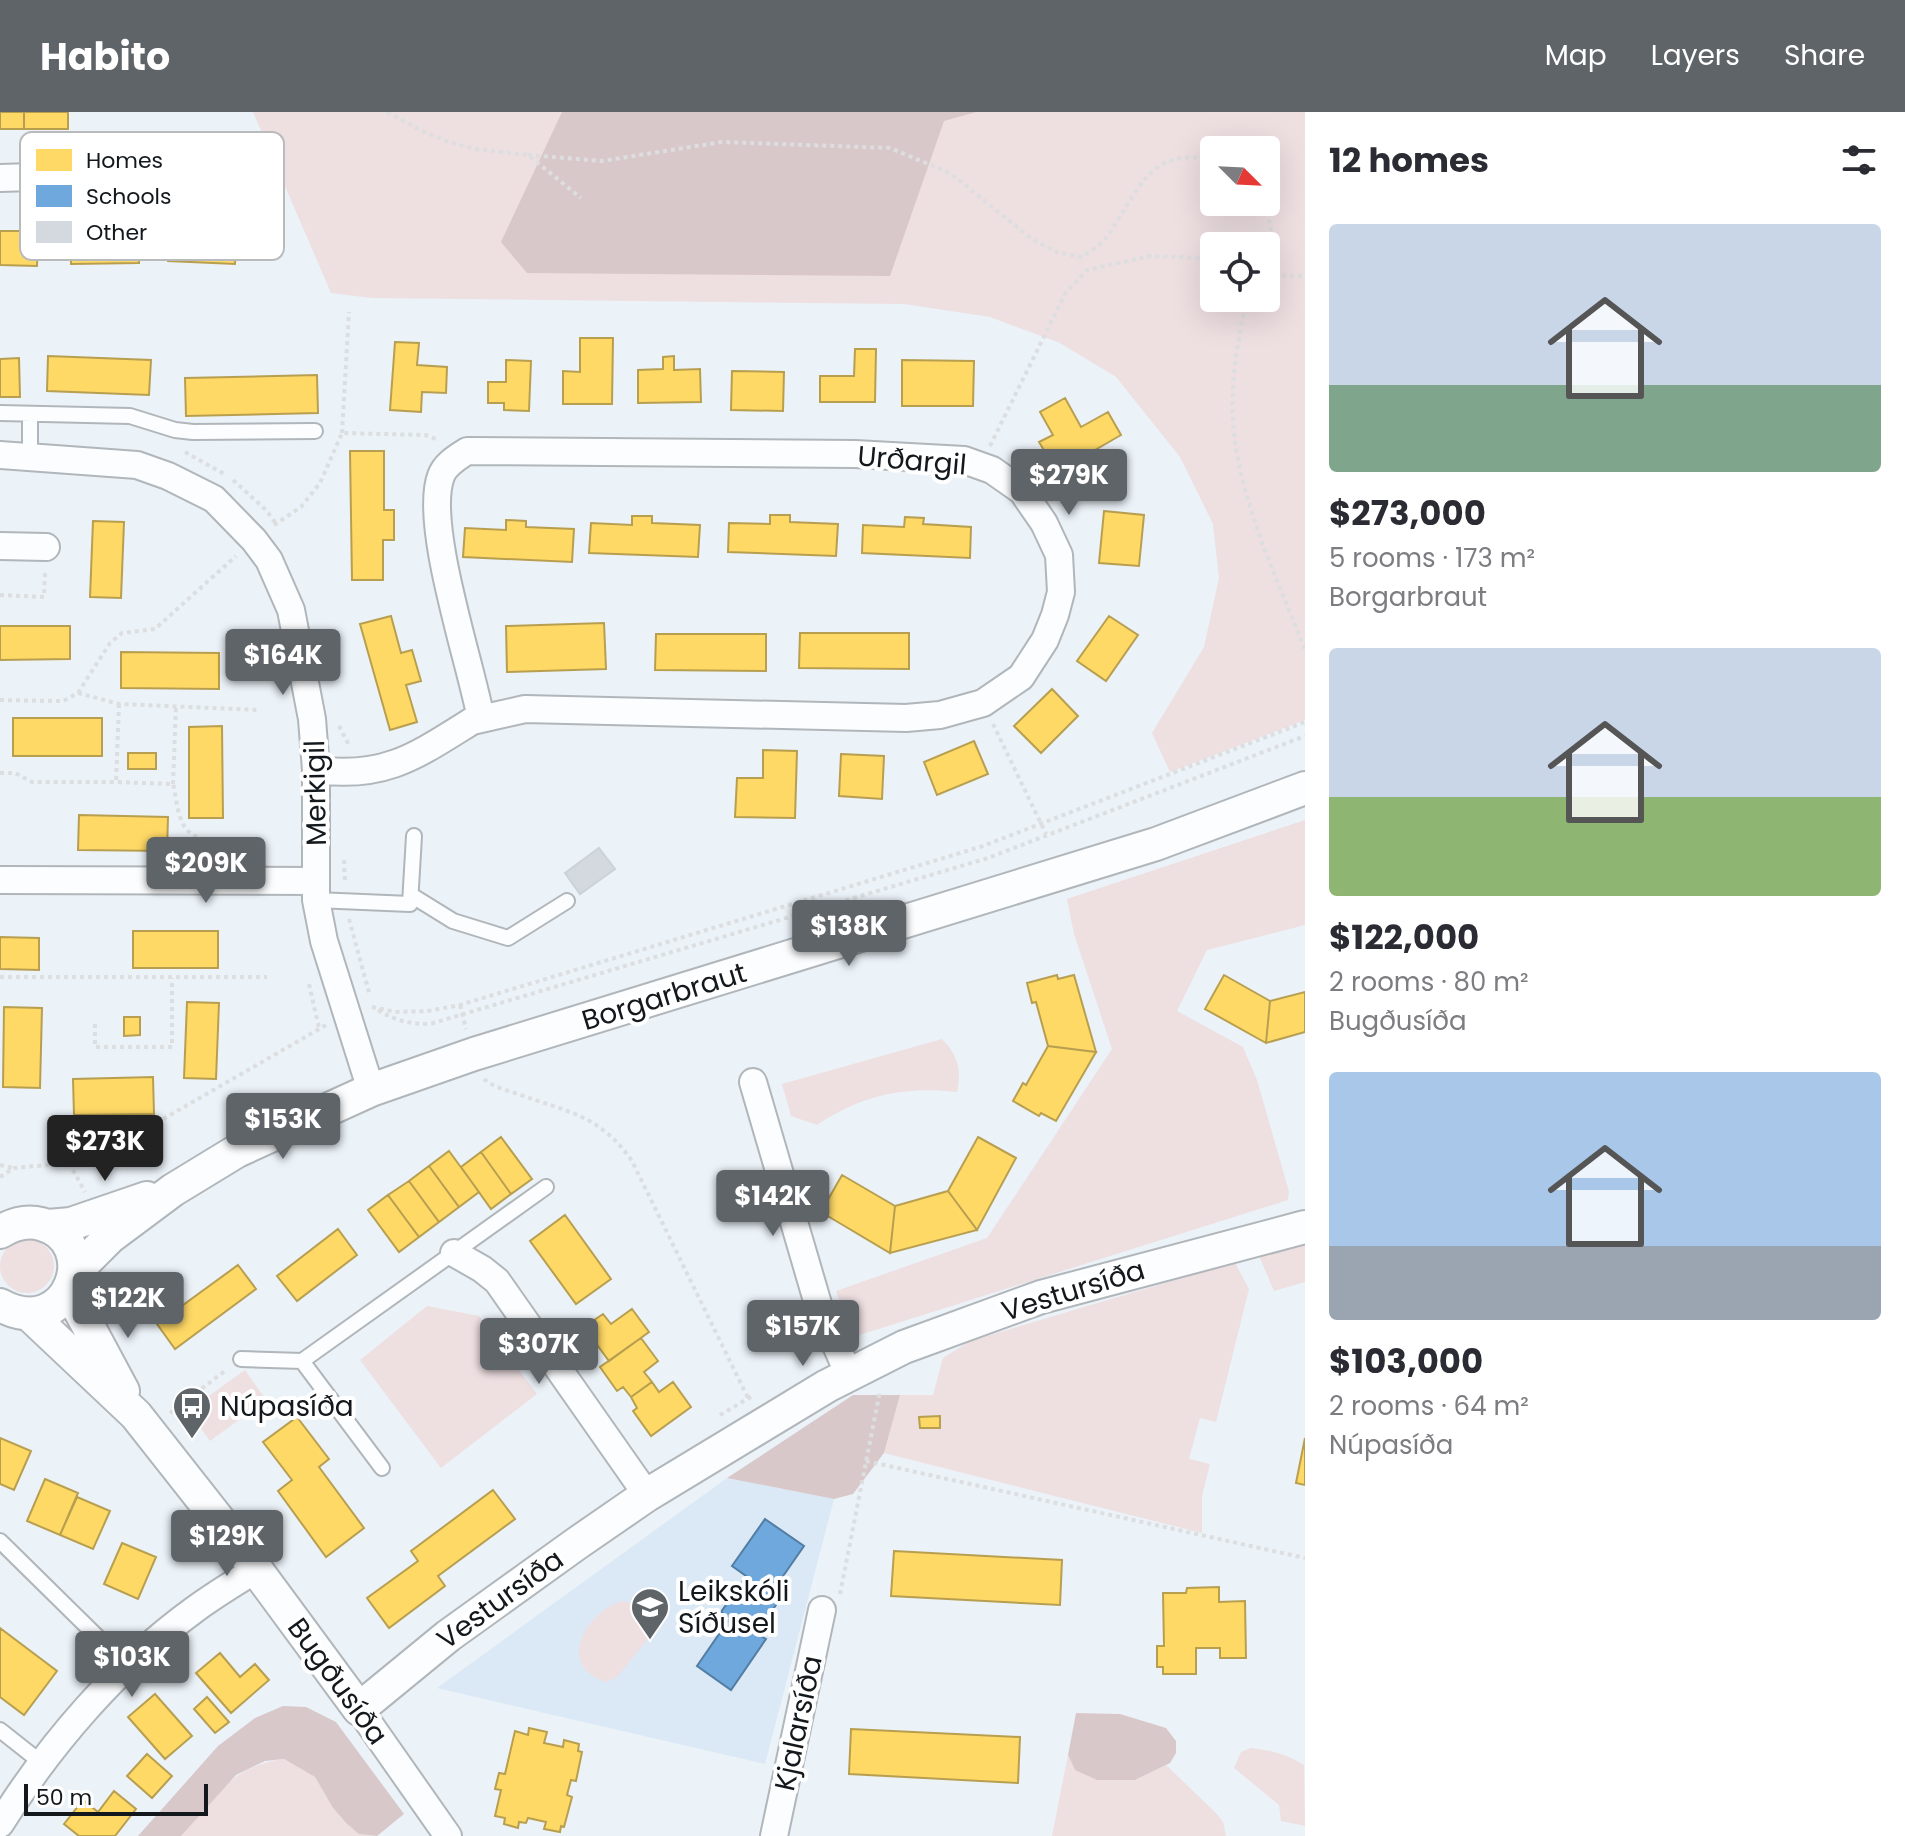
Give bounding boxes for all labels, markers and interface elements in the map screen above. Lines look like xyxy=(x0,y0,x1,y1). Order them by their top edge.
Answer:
text: Habito xyxy=(40,30,170,83)
text: Map xyxy=(1545,36,1607,75)
text: Layers xyxy=(1651,36,1740,75)
text: Share xyxy=(1784,36,1865,75)
legend xyxy=(20,132,284,260)
north arrow xyxy=(1200,136,1280,216)
map controls xyxy=(1200,136,1280,312)
text: 12 homes xyxy=(1329,136,1489,184)
icon: filters xyxy=(1837,138,1881,182)
text: Homes xyxy=(86,145,163,176)
text: Schools xyxy=(86,181,171,212)
text: Other xyxy=(86,217,147,248)
button: locate xyxy=(1200,232,1280,312)
icon: home xyxy=(1533,276,1677,420)
street label: Urðargil xyxy=(856,436,968,485)
pin: $279K xyxy=(1013,449,1125,517)
text: $279K xyxy=(1029,457,1109,493)
text: $273,000 xyxy=(1329,489,1486,537)
text: 5 rooms · 173 m² xyxy=(1329,540,1535,576)
text: Borgarbraut xyxy=(1329,579,1487,615)
pin: $164K xyxy=(227,629,339,697)
text: $164K xyxy=(243,637,323,673)
icon: home xyxy=(1533,700,1677,844)
street label: Merkigil xyxy=(295,740,336,846)
pin: $209K xyxy=(150,837,262,905)
text: $209K xyxy=(164,845,248,881)
pin: $138K xyxy=(793,900,905,968)
text: $138K xyxy=(810,908,888,944)
text: $122,000 xyxy=(1329,913,1479,961)
street label: Borgarbraut xyxy=(577,953,751,1040)
text: 2 rooms · 80 m² xyxy=(1329,964,1529,1000)
text: Bugðusíða xyxy=(1329,1003,1467,1039)
pin: $153K xyxy=(227,1093,339,1161)
text: $153K xyxy=(244,1101,322,1137)
pin: $273K xyxy=(49,1115,161,1183)
text: $273K xyxy=(65,1123,145,1159)
icon: home xyxy=(1533,1124,1677,1268)
pin: $142K xyxy=(717,1170,829,1238)
text: $142K xyxy=(734,1178,812,1214)
street label: Vestursíða xyxy=(997,1250,1150,1331)
pin: $122K xyxy=(72,1272,184,1340)
text: $122K xyxy=(91,1280,165,1316)
pin: $157K xyxy=(747,1300,859,1368)
text: $157K xyxy=(765,1308,841,1344)
pin: $307K xyxy=(483,1318,595,1386)
text: $307K xyxy=(498,1326,580,1362)
text: $103,000 xyxy=(1329,1337,1483,1385)
bus stop icon: Núpasíða xyxy=(171,1385,213,1440)
place label: Núpasíða xyxy=(220,1387,354,1426)
text: 2 rooms · 64 m² xyxy=(1329,1388,1529,1424)
text: Núpasíða xyxy=(1329,1427,1453,1463)
pin: $129K xyxy=(171,1510,283,1578)
text: $129K xyxy=(189,1518,265,1554)
street label: Vestursíða xyxy=(429,1540,572,1659)
place label: Leikskóli Síðusel xyxy=(678,1572,790,1643)
school or university icon: Leikskóli Síðusel xyxy=(629,1586,671,1641)
street label: Bugðusíða xyxy=(278,1610,397,1753)
pin: $103K xyxy=(76,1631,188,1699)
text: $103K xyxy=(93,1639,171,1675)
street label: Kjalarsíða xyxy=(765,1652,832,1794)
scale bar xyxy=(24,1780,208,1816)
text: 50 m xyxy=(36,1782,92,1813)

